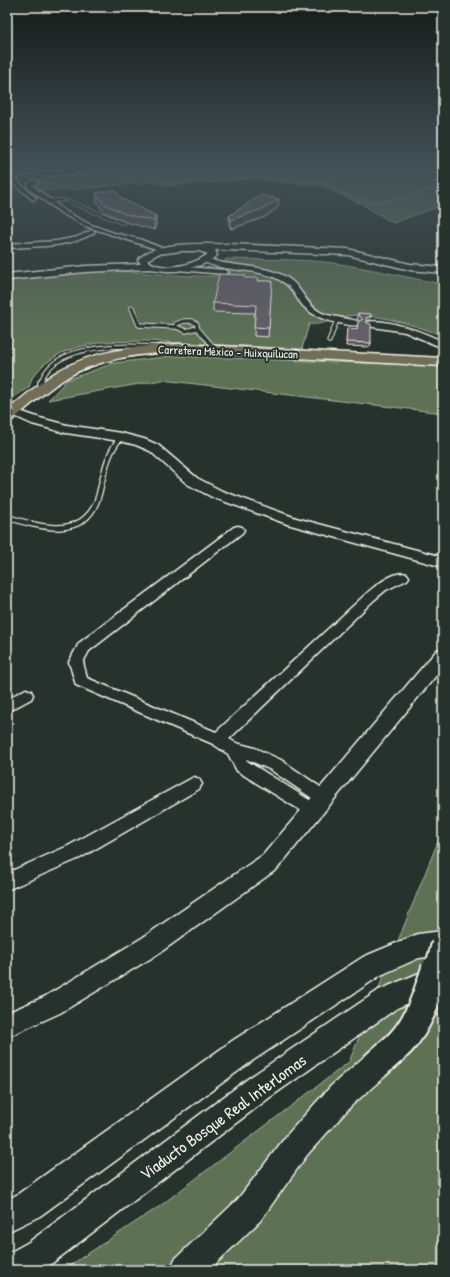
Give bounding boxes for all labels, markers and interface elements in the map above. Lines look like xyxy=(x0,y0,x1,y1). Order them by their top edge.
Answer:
street label: Carretera México - Huixquilucan xyxy=(158,341,298,362)
street label: Viaducto Bosque Real Interlomas xyxy=(135,1048,311,1185)

